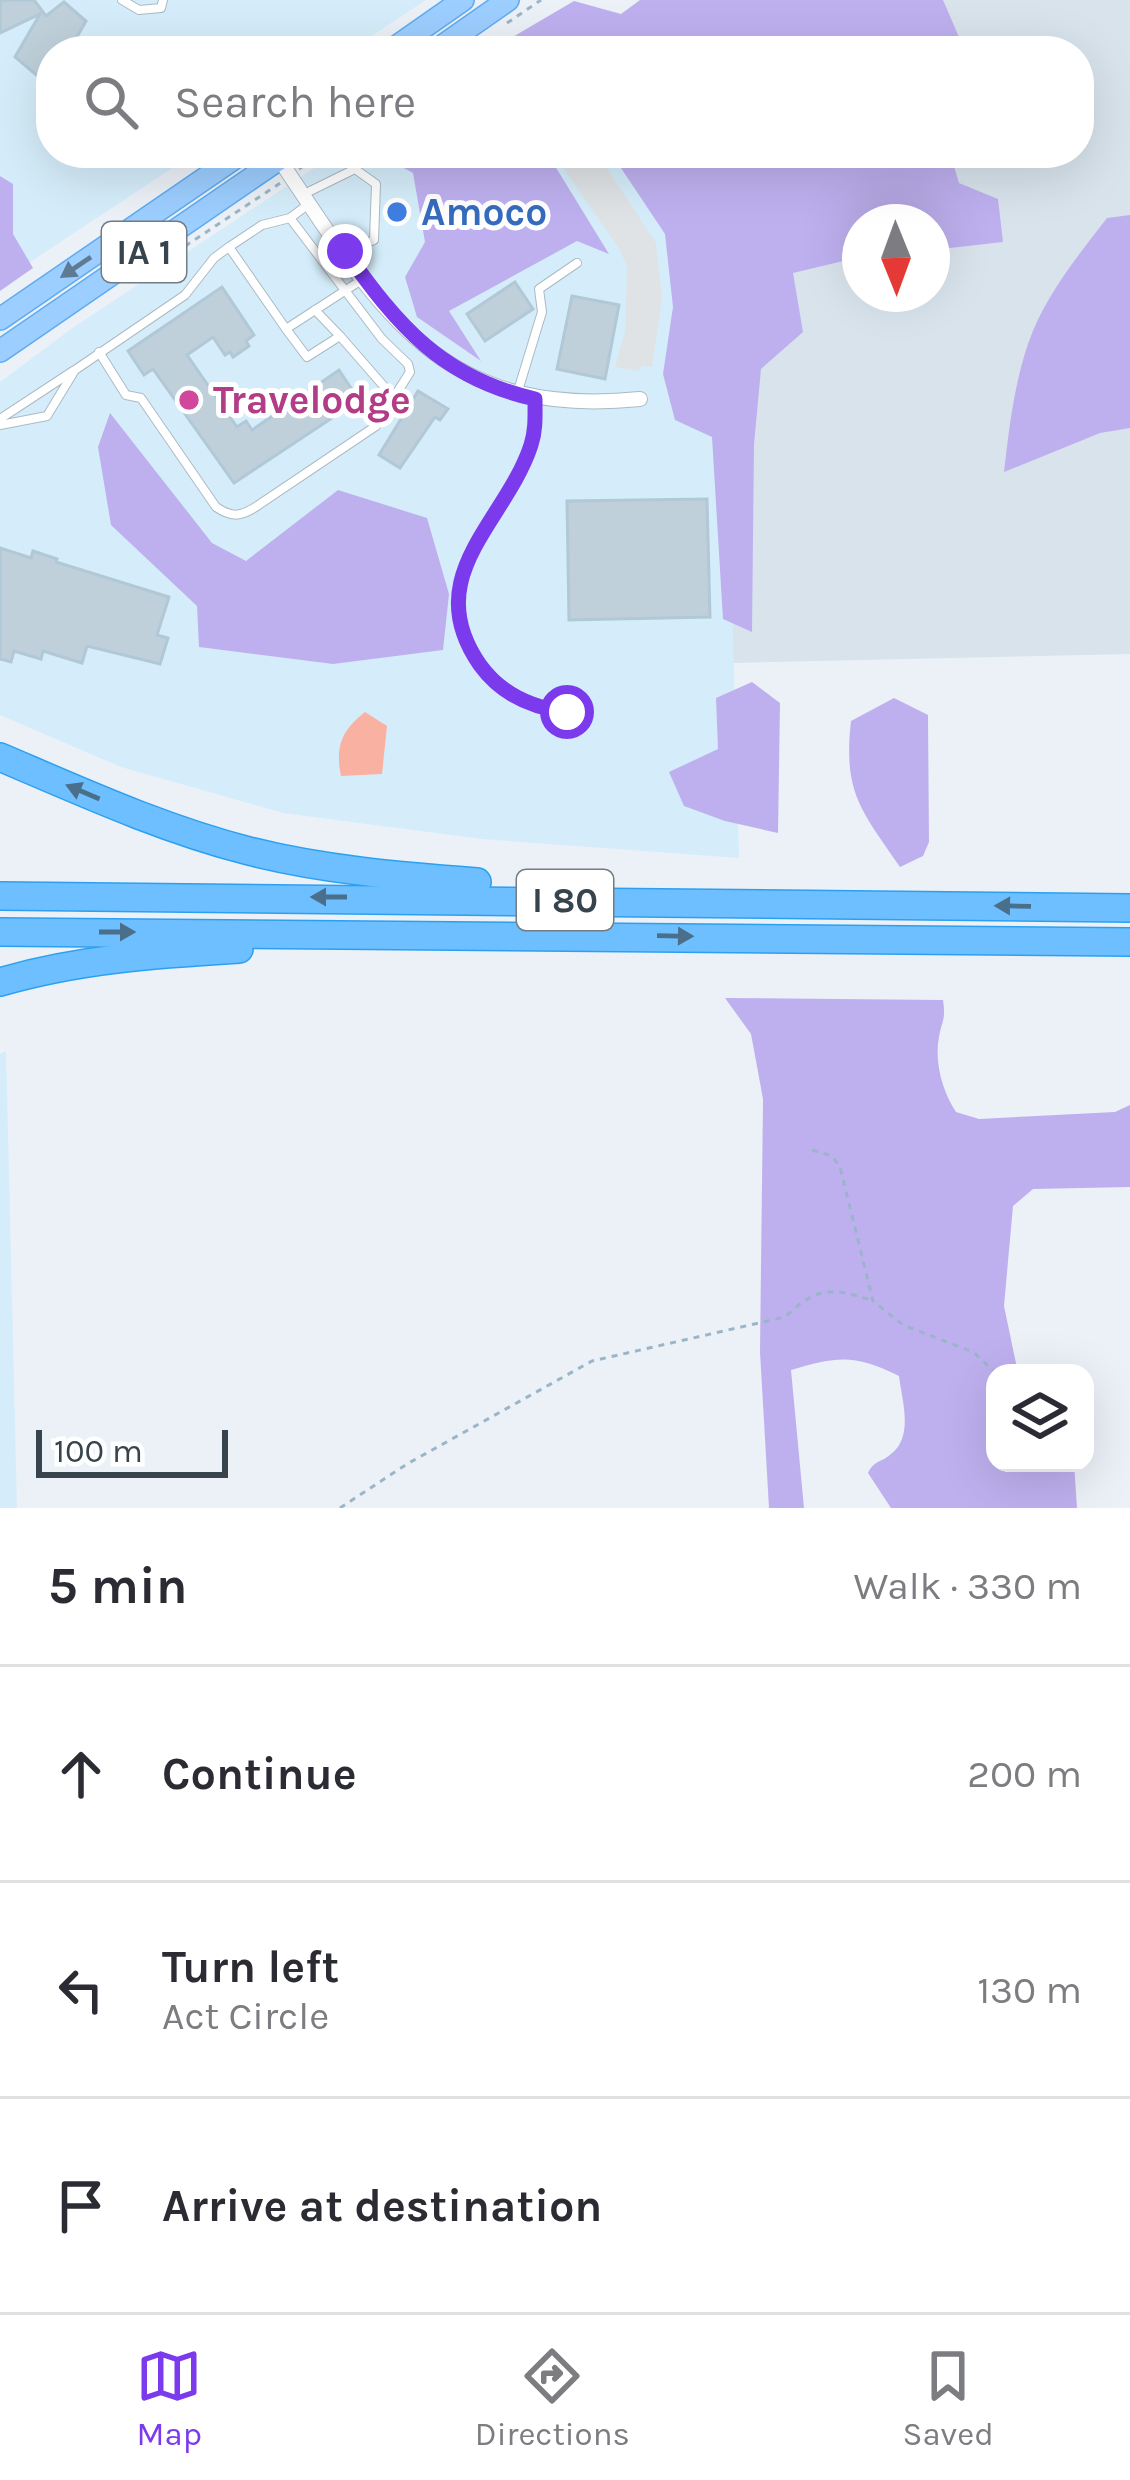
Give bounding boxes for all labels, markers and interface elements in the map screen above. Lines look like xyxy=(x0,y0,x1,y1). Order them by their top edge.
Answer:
search box xyxy=(36,36,1094,168)
icon: search xyxy=(78,69,144,135)
text: Search here xyxy=(174,76,416,128)
place label: Amoco xyxy=(421,189,547,235)
marker: Amoco xyxy=(384,199,410,225)
north arrow xyxy=(842,204,950,312)
road number: IA 1 xyxy=(102,222,186,282)
route end xyxy=(318,224,372,278)
one-way arrow xyxy=(60,255,93,278)
place label: Travelodge xyxy=(213,377,411,423)
marker: Travelodge xyxy=(176,387,202,413)
route start xyxy=(540,685,594,739)
one-way arrow xyxy=(65,782,100,802)
road number: I 80 xyxy=(517,870,613,930)
one-way arrow xyxy=(309,887,347,907)
one-way arrow xyxy=(993,897,1031,916)
one-way arrow xyxy=(99,922,137,942)
one-way arrow xyxy=(657,926,695,945)
map controls xyxy=(986,1364,1094,1472)
button: layers xyxy=(986,1364,1094,1472)
scale bar xyxy=(36,1424,228,1477)
text: 100 m xyxy=(54,1432,143,1470)
text: 5 min xyxy=(48,1556,188,1616)
text: Walk · 330 m xyxy=(854,1563,1082,1609)
icon: ahead xyxy=(48,1741,114,1807)
text: Continue xyxy=(162,1748,357,1800)
text: 200 m xyxy=(967,1751,1082,1797)
text: Turn left xyxy=(162,1941,339,1993)
icon: left xyxy=(48,1957,114,2023)
text: 130 m xyxy=(977,1967,1082,2013)
text: Act Circle xyxy=(162,1993,329,2039)
icon: arrive xyxy=(48,2173,114,2239)
text: Arrive at destination xyxy=(162,2180,602,2232)
tab: Map xyxy=(136,2343,202,2453)
tab: Directions xyxy=(475,2343,630,2453)
tab: Saved xyxy=(903,2343,994,2453)

